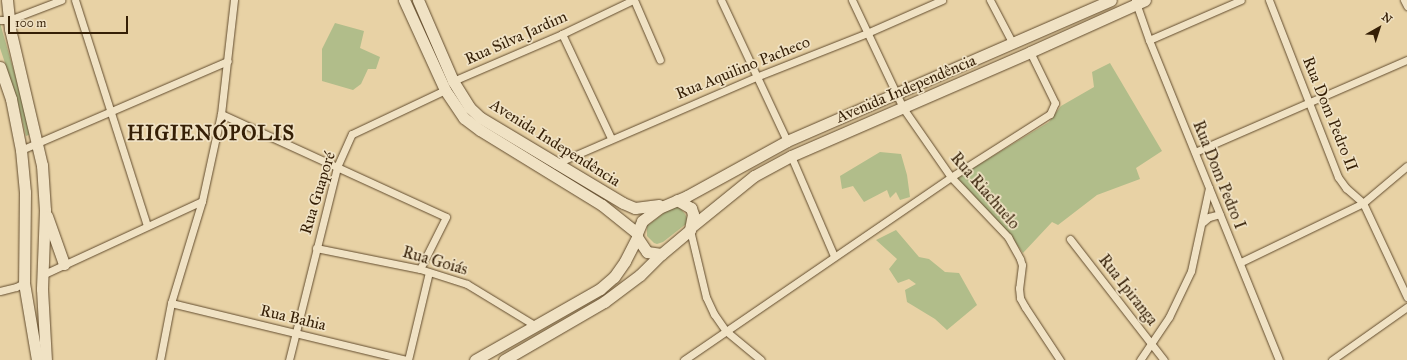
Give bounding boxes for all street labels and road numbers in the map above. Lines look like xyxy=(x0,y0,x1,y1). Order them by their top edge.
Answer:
street label: Rua Silva Jardim xyxy=(462,7,570,69)
street label: Rua Aquilino Pacheco xyxy=(673,32,813,104)
street label: Avenida Independência xyxy=(833,51,979,127)
street label: Rua Dom Pedro II xyxy=(1298,54,1362,174)
street label: Avenida Independência xyxy=(486,95,624,191)
street label: Rua Dom Pedro I xyxy=(1188,118,1250,232)
street label: Rua Guaporé xyxy=(296,149,340,237)
street label: Rua Riachuelo xyxy=(946,149,1024,233)
street label: Rua Goiás xyxy=(400,243,470,279)
street label: Rua Ipiranga xyxy=(1094,251,1162,329)
street label: Rua Bahia xyxy=(258,301,328,335)

